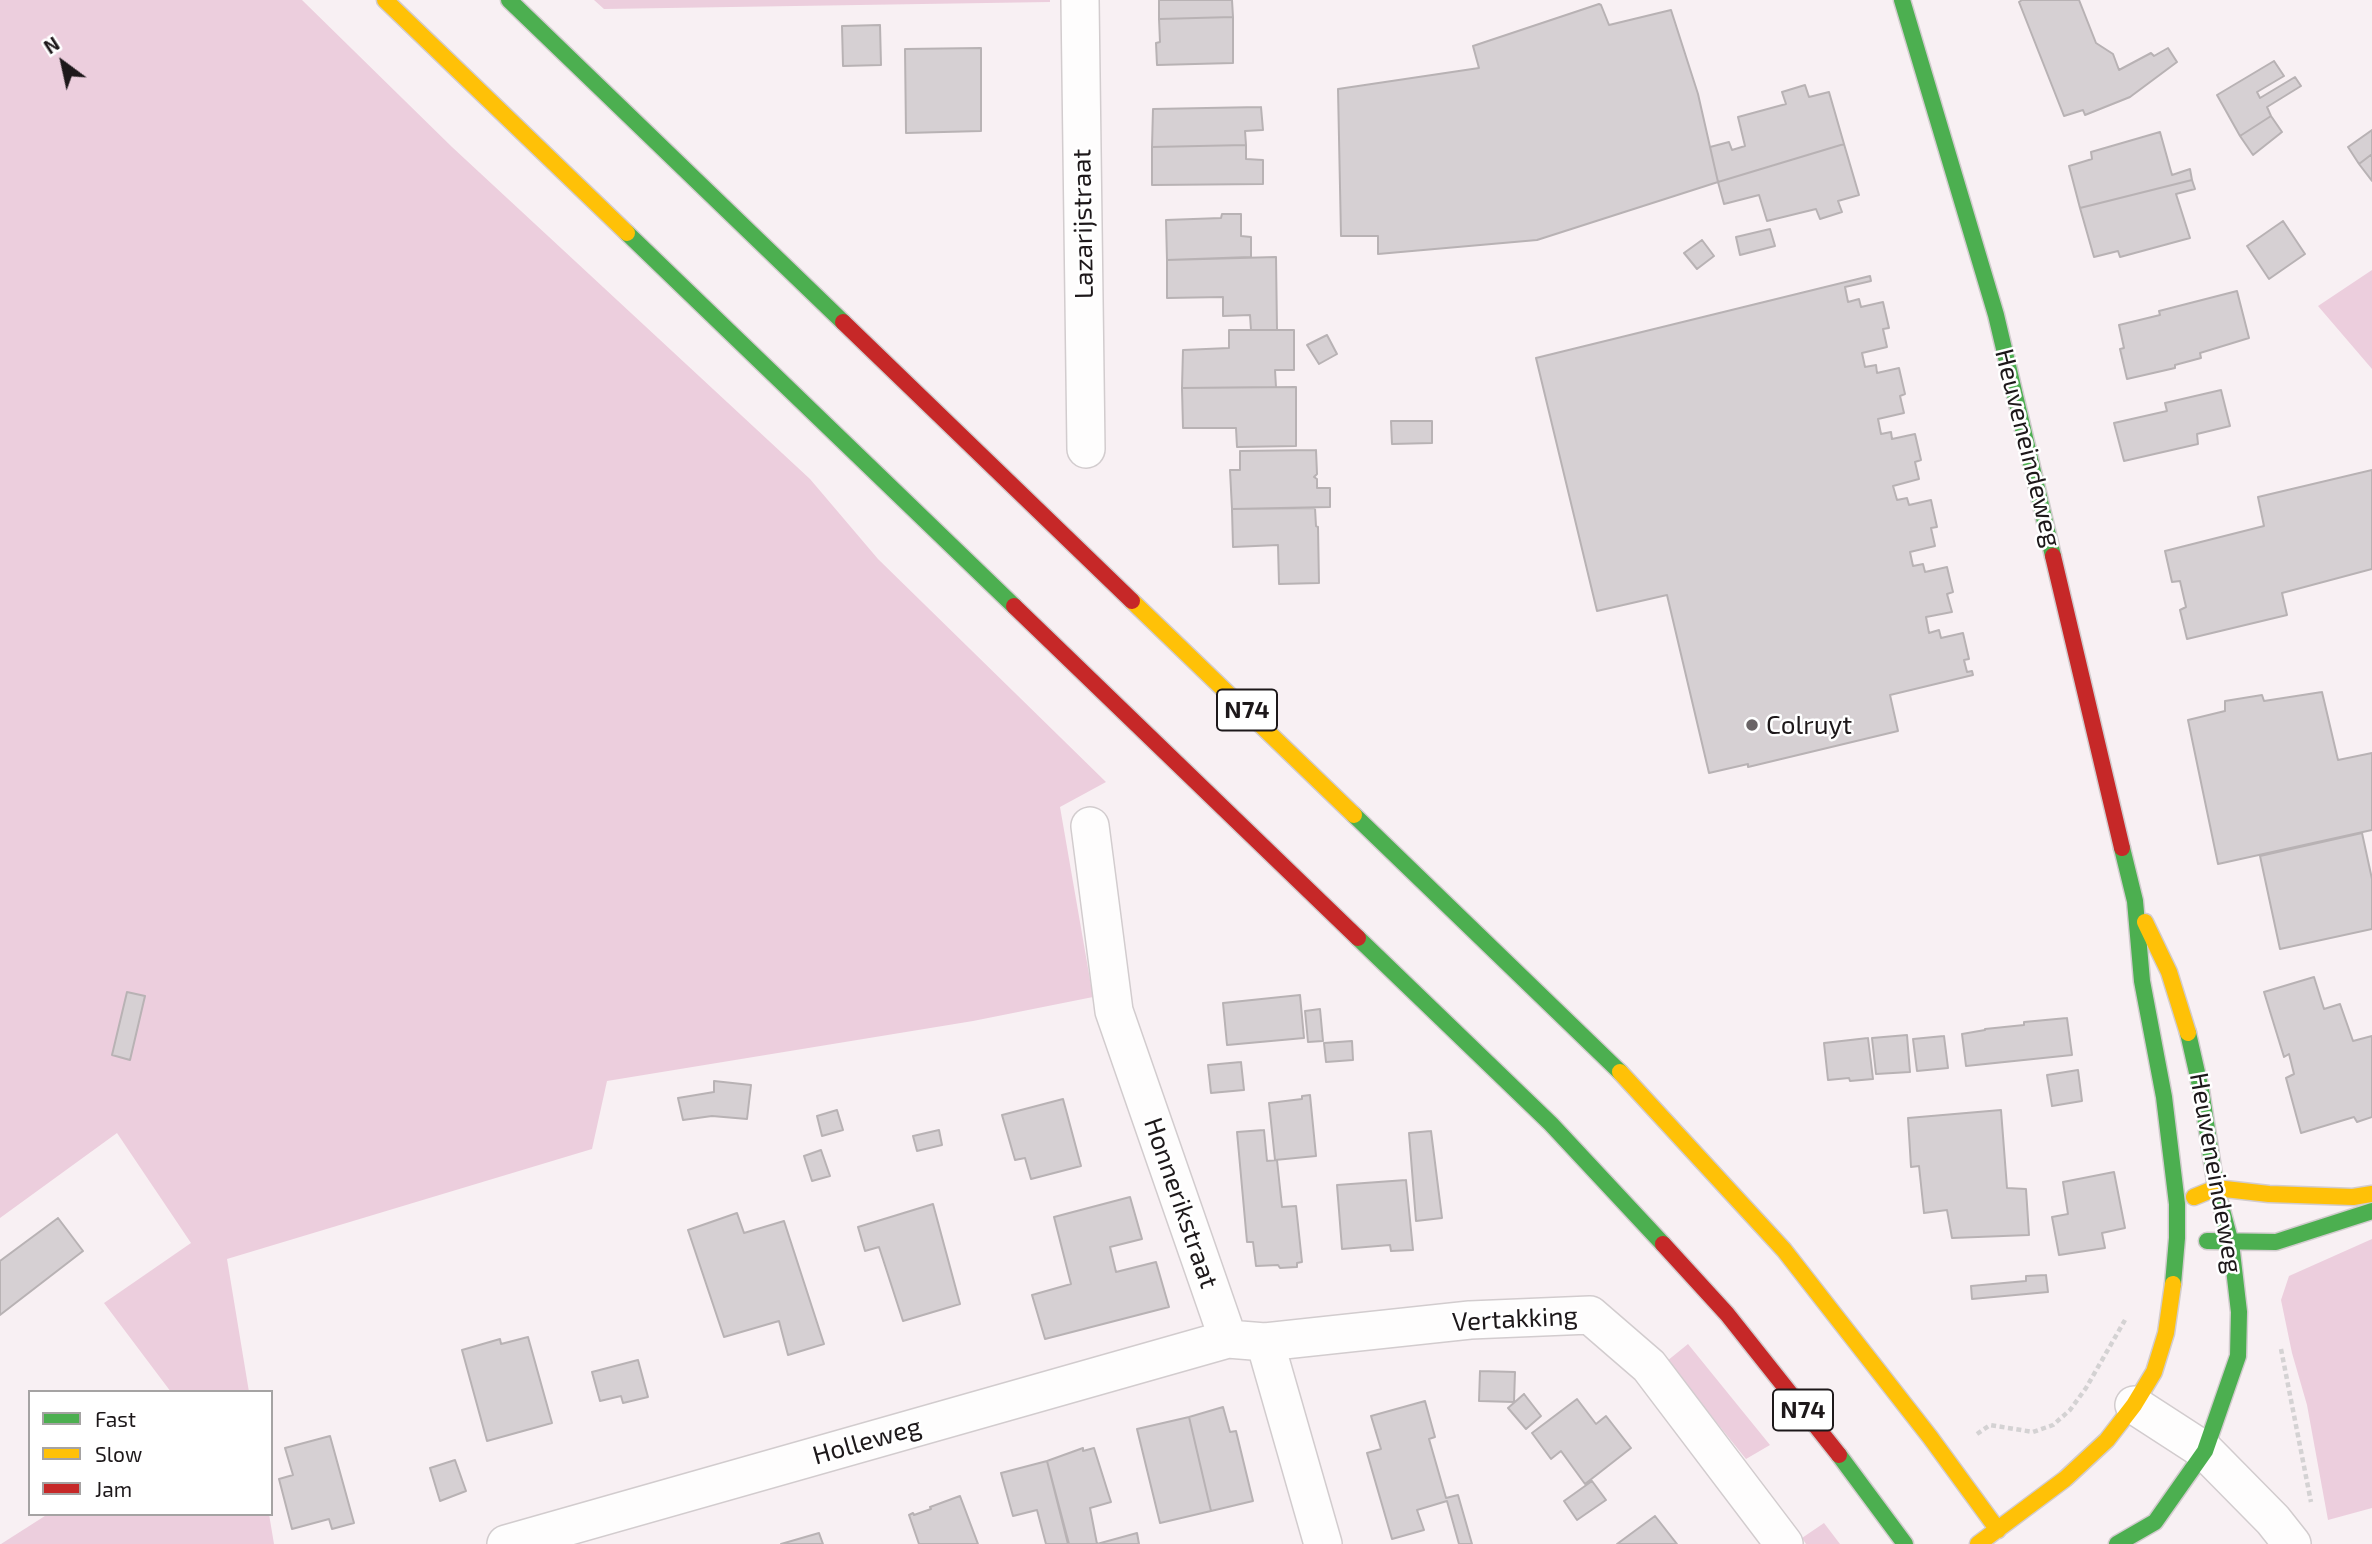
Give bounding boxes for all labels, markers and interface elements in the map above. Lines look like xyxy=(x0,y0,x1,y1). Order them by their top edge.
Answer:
north arrow xyxy=(28,28,98,98)
text: N xyxy=(39,32,63,58)
street label: Lazarijstraat xyxy=(1066,148,1100,300)
street label: Heuveneindeweg xyxy=(1988,346,2068,550)
road number: N74 xyxy=(1217,690,1277,730)
place label: Colruyt xyxy=(1766,709,1852,741)
marker: Colruyt xyxy=(1744,717,1760,733)
street label: Heuveneindeweg xyxy=(2183,1070,2249,1276)
street label: Honnerikstraat xyxy=(1137,1114,1225,1292)
street label: Vertakking xyxy=(1451,1300,1579,1338)
legend xyxy=(28,1390,273,1516)
road number: N74 xyxy=(1773,1390,1833,1430)
text: Fast xyxy=(95,1406,136,1431)
street label: Holleweg xyxy=(809,1411,925,1471)
text: Slow xyxy=(95,1441,142,1466)
text: Jam xyxy=(95,1476,132,1501)

